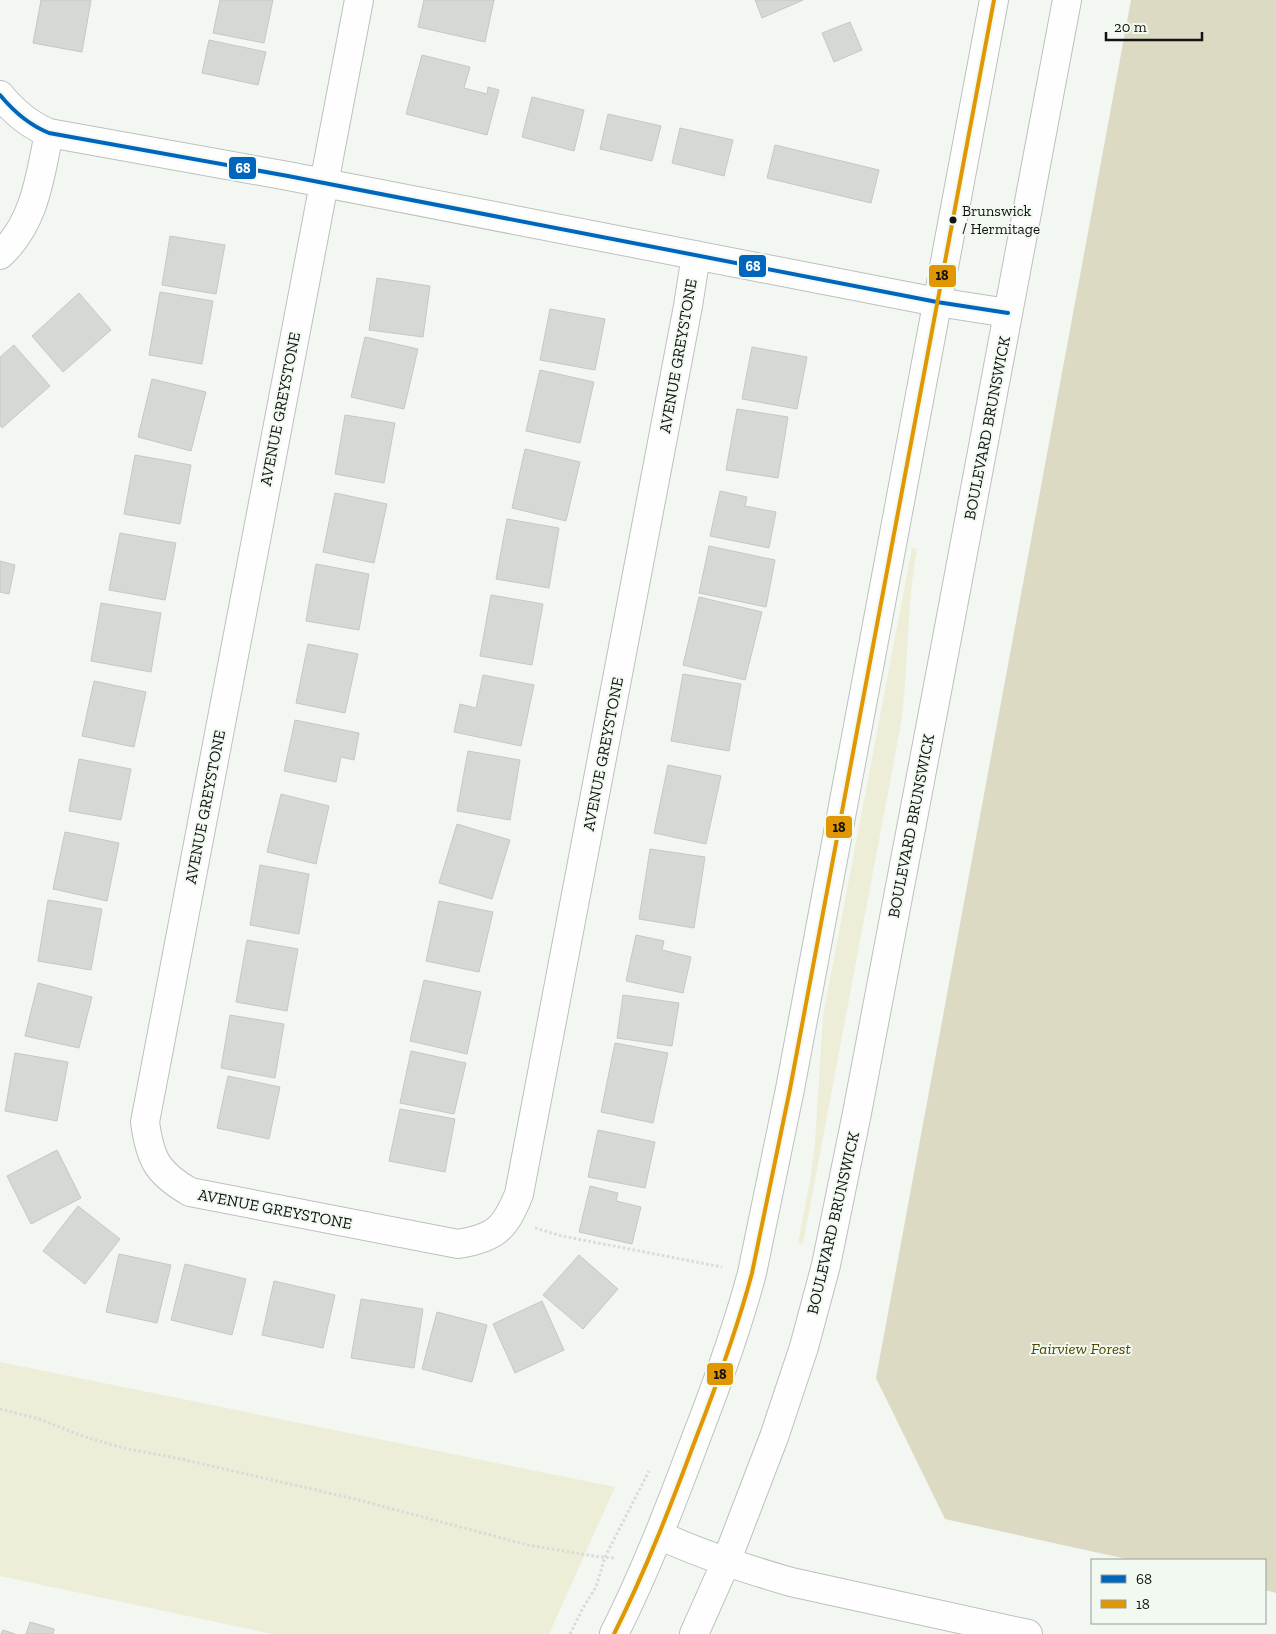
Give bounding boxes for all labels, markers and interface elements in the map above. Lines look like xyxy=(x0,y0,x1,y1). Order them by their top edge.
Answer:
scale bar xyxy=(1106,10,1202,42)
text: 20 m xyxy=(1114,18,1147,36)
line badge: 68 xyxy=(228,156,257,180)
text: 68 xyxy=(235,160,251,177)
place label: Brunswick / Hermitage xyxy=(962,202,1040,238)
marker: Brunswick / Hermitage xyxy=(948,215,958,225)
line badge: 68 xyxy=(738,254,767,278)
text: 68 xyxy=(745,258,761,275)
line badge: 18 xyxy=(928,264,957,288)
text: 18 xyxy=(935,267,949,284)
street label: AVENUE GREYSTONE xyxy=(655,277,701,435)
street label: AVENUE GREYSTONE xyxy=(256,330,304,488)
street label: BOULEVARD BRUNSWICK xyxy=(960,334,1014,522)
street label: AVENUE GREYSTONE xyxy=(579,675,627,833)
street label: AVENUE GREYSTONE xyxy=(181,728,229,886)
street label: BOULEVARD BRUNSWICK xyxy=(884,732,938,920)
line badge: 18 xyxy=(825,815,853,839)
text: 18 xyxy=(832,819,846,836)
street label: BOULEVARD BRUNSWICK xyxy=(803,1129,863,1316)
street label: AVENUE GREYSTONE xyxy=(196,1185,354,1233)
park label: Fairview Forest xyxy=(1031,1339,1132,1358)
line badge: 18 xyxy=(706,1362,734,1386)
text: 18 xyxy=(713,1366,727,1383)
legend xyxy=(1091,1559,1266,1624)
text: 68 xyxy=(1136,1570,1152,1588)
text: 18 xyxy=(1136,1595,1150,1613)

